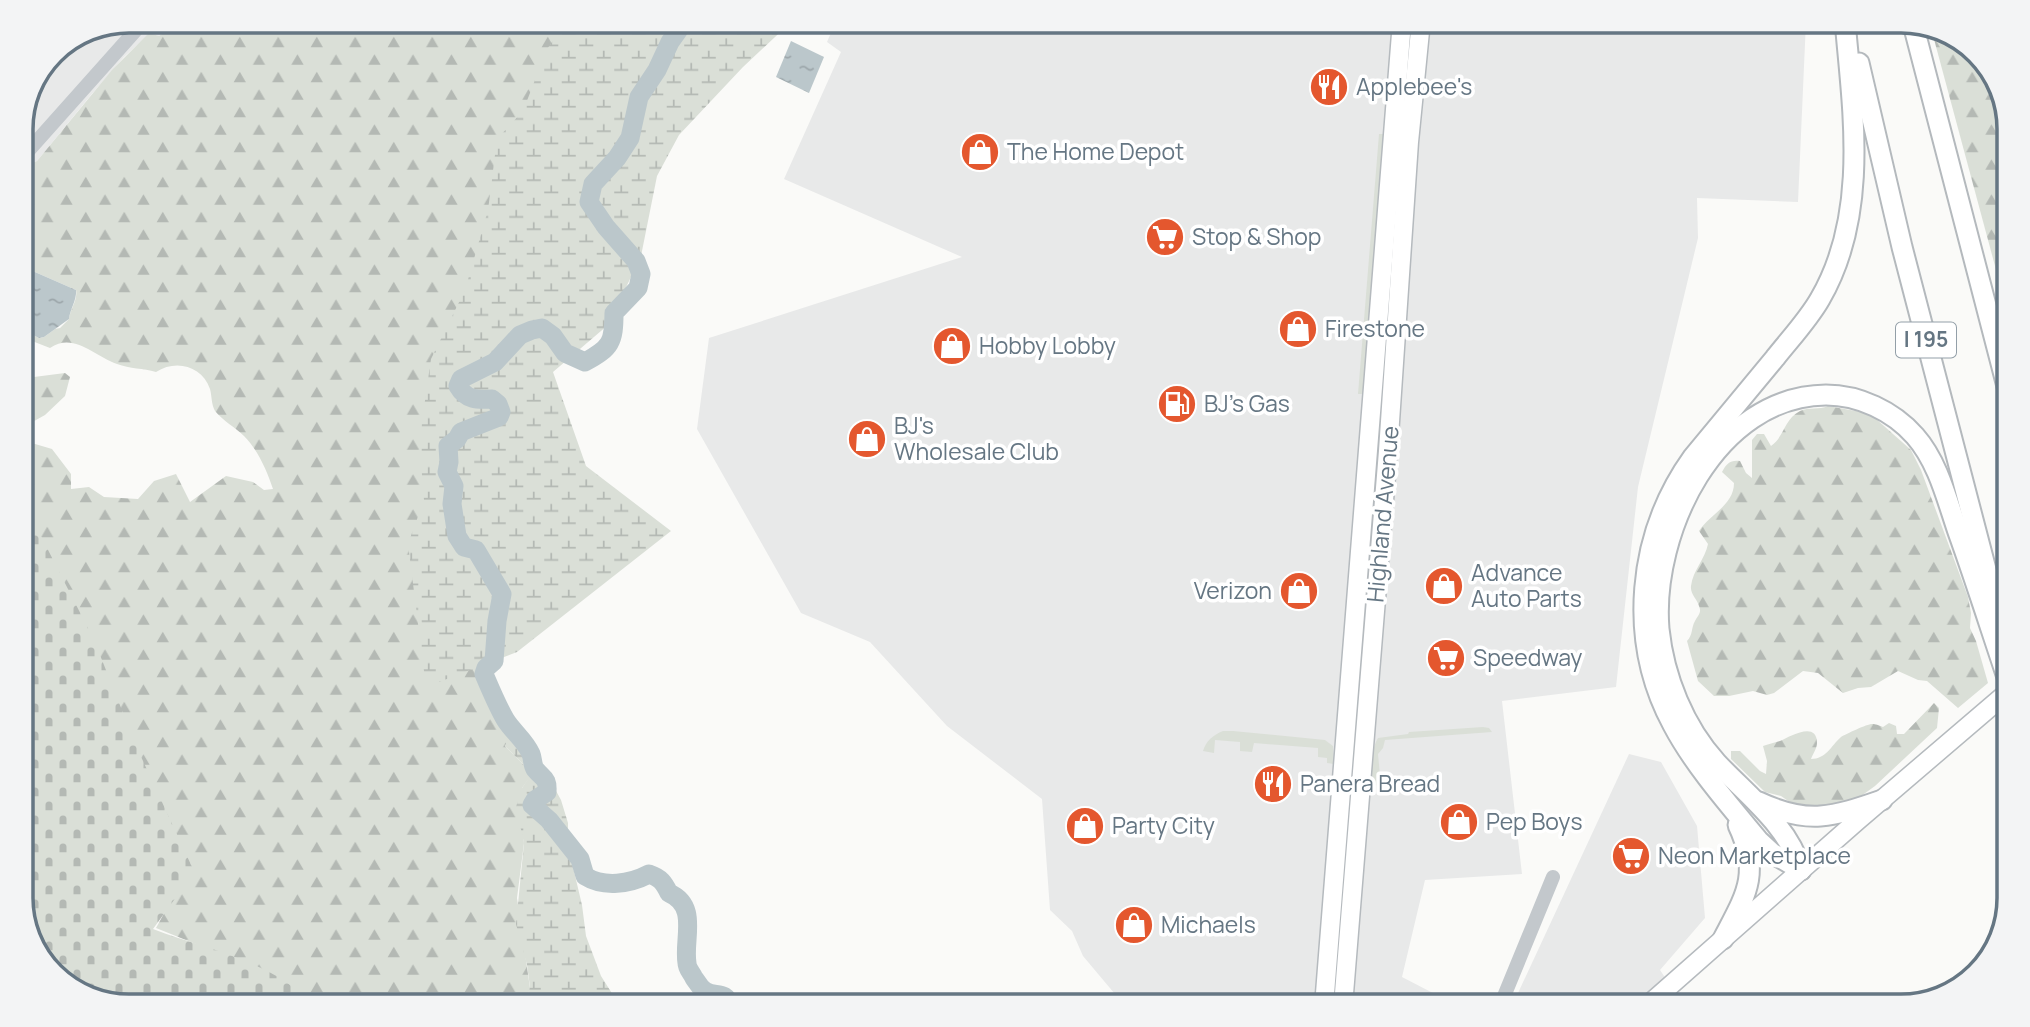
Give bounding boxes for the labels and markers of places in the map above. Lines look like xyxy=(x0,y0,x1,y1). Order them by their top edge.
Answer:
restaurant icon: Applebee's xyxy=(1308,66,1350,108)
place label: Applebee's xyxy=(1356,70,1472,102)
shop icon: The Home Depot xyxy=(959,131,1001,173)
place label: The Home Depot xyxy=(1007,135,1184,167)
supermarket icon: Stop & Shop xyxy=(1144,216,1186,258)
place label: Stop & Shop xyxy=(1192,220,1321,252)
shop icon: Firestone xyxy=(1277,308,1319,350)
place label: Firestone xyxy=(1325,312,1425,344)
shop icon: Hobby Lobby xyxy=(931,325,973,367)
place label: Hobby Lobby xyxy=(979,329,1116,361)
fuel station icon: BJ's Gas xyxy=(1156,383,1198,425)
place label: BJ's Gas xyxy=(1204,387,1290,419)
place label: BJ's Wholesale Club xyxy=(894,409,1059,467)
shop icon: BJ's Wholesale Club xyxy=(846,418,888,460)
place label: Advance Auto Parts xyxy=(1471,556,1582,614)
shop icon: Advance Auto Parts xyxy=(1423,565,1465,607)
shop icon: Verizon xyxy=(1278,570,1320,612)
place label: Verizon xyxy=(1194,574,1272,606)
supermarket icon: Speedway xyxy=(1425,637,1467,679)
place label: Speedway xyxy=(1473,641,1583,673)
restaurant icon: Panera Bread xyxy=(1252,763,1294,805)
place label: Panera Bread xyxy=(1300,767,1440,799)
shop icon: Pep Boys xyxy=(1438,801,1480,843)
shop icon: Party City xyxy=(1064,805,1106,847)
place label: Pep Boys xyxy=(1486,805,1583,837)
place label: Party City xyxy=(1112,809,1215,841)
supermarket icon: Neon Marketplace xyxy=(1610,835,1652,877)
place label: Neon Marketplace xyxy=(1658,839,1851,871)
shop icon: Michaels xyxy=(1113,904,1155,946)
place label: Michaels xyxy=(1161,908,1256,940)

